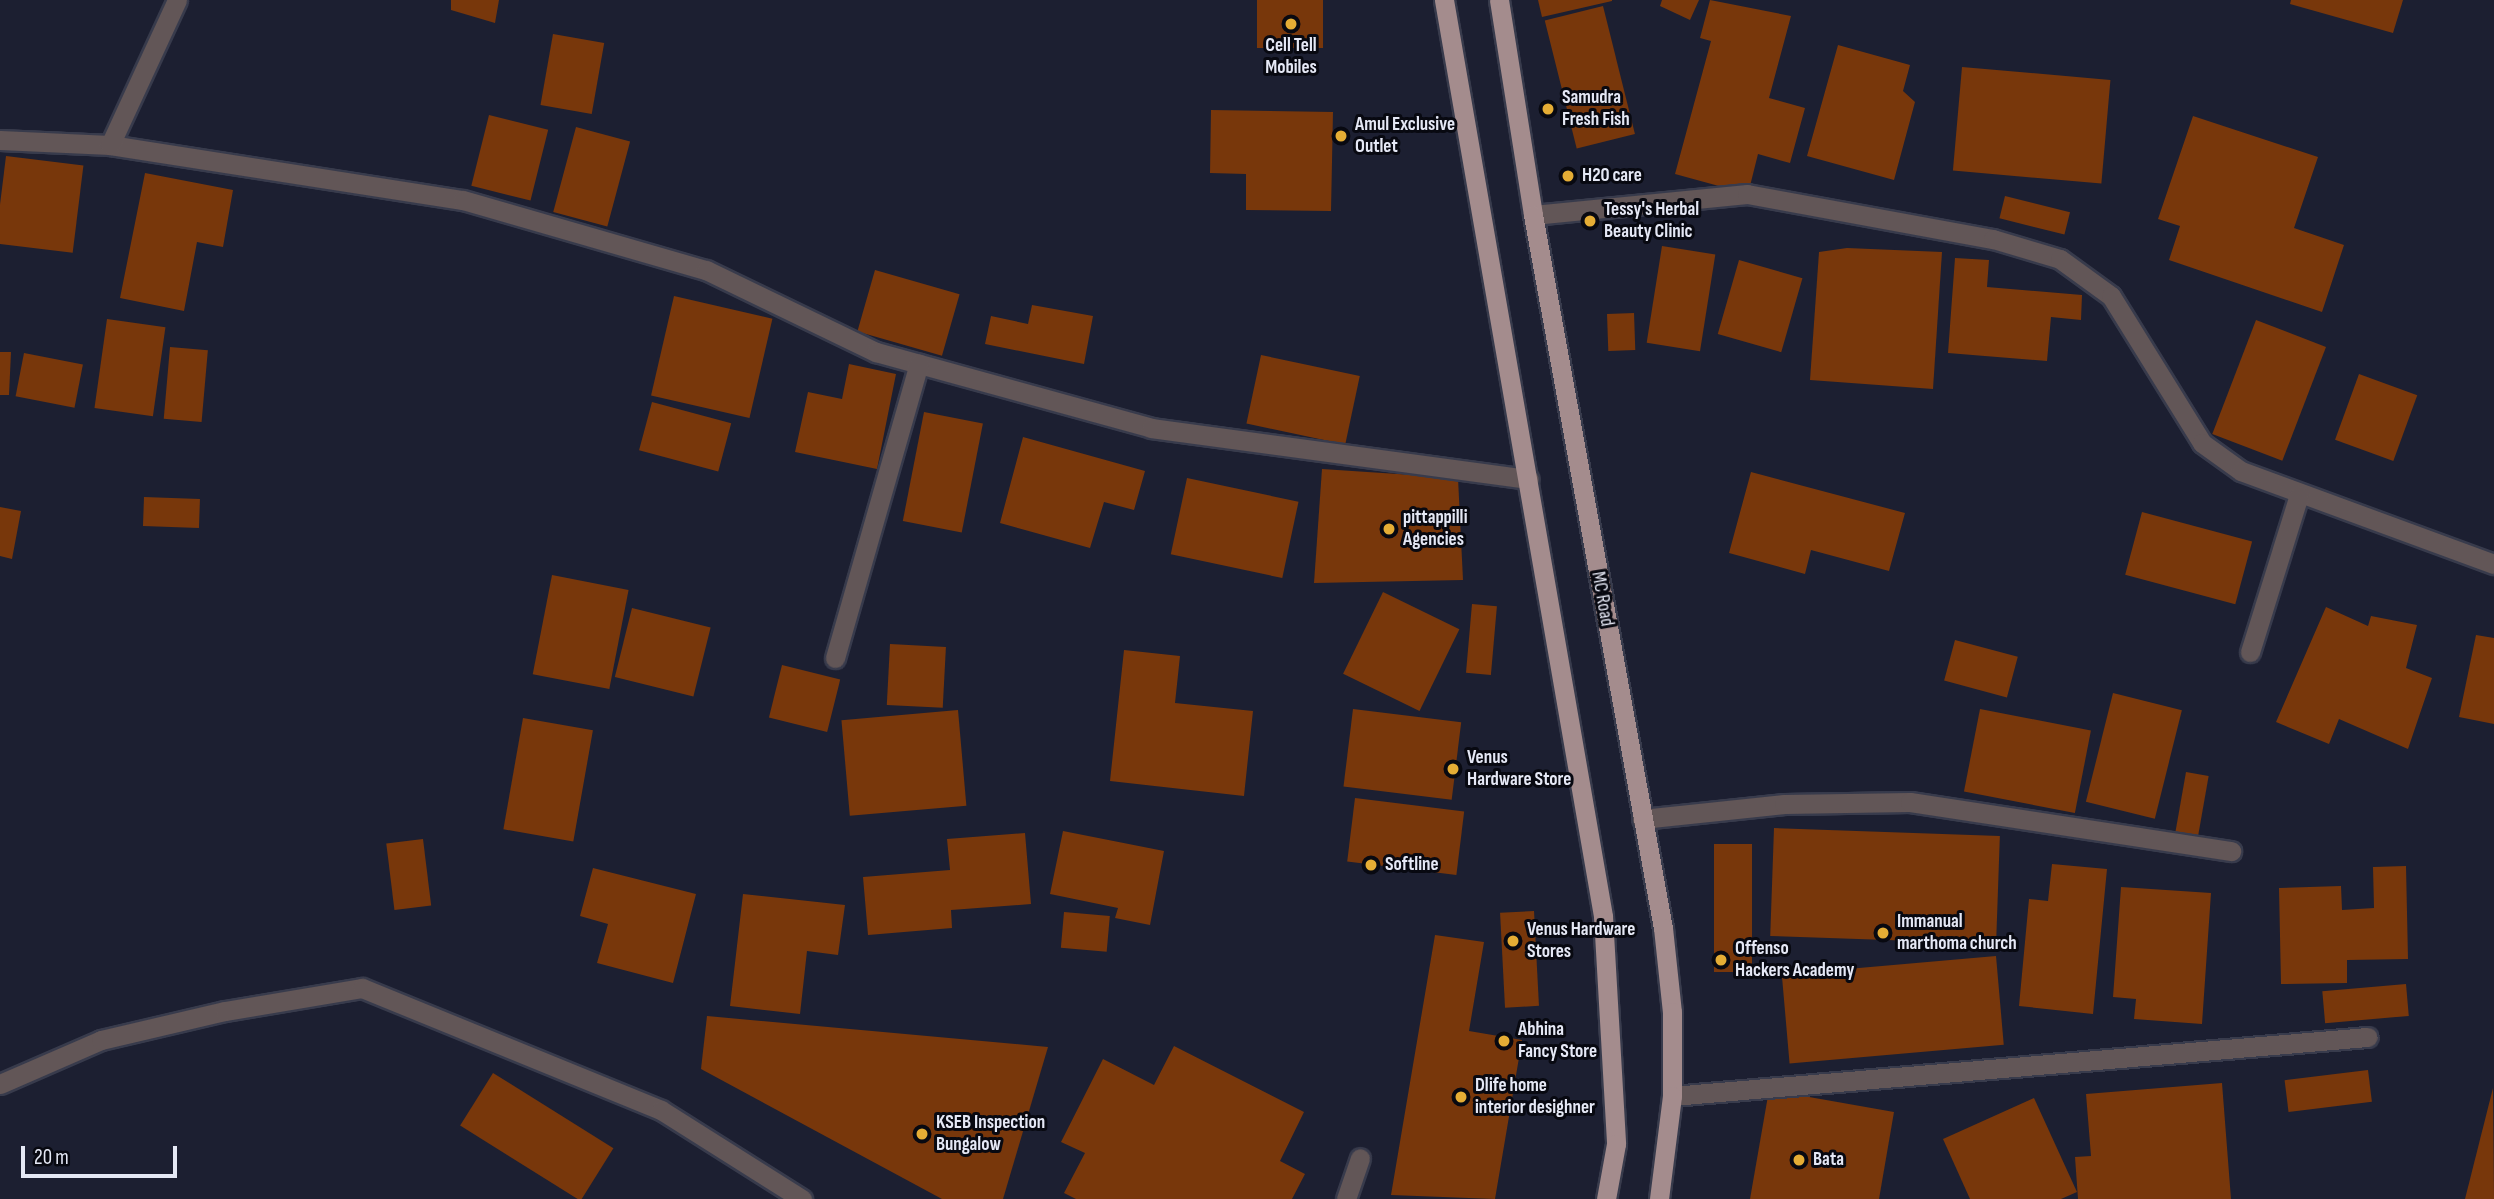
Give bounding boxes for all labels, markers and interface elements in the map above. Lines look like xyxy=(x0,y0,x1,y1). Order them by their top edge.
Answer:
marker: Cell Tell Mobiles xyxy=(1283,16,1299,32)
place label: Cell Tell Mobiles xyxy=(1265,35,1317,79)
place label: Samudra Fresh Fish xyxy=(1562,87,1630,131)
marker: Samudra Fresh Fish xyxy=(1540,101,1556,117)
place label: Amul Exclusive Outlet xyxy=(1355,114,1455,158)
marker: Amul Exclusive Outlet xyxy=(1333,128,1349,144)
place label: H20 care xyxy=(1582,165,1642,187)
marker: H20 care xyxy=(1560,168,1576,184)
place label: Tessy's Herbal Beauty Clinic xyxy=(1604,199,1699,243)
marker: Tessy's Herbal Beauty Clinic xyxy=(1582,213,1598,229)
place label: pittappilli Agencies xyxy=(1403,507,1468,551)
marker: pittappilli Agencies xyxy=(1381,521,1397,537)
street label: MC Road xyxy=(1586,570,1618,628)
place label: Venus Hardware Store xyxy=(1467,747,1571,791)
marker: Venus Hardware Store xyxy=(1445,761,1461,777)
place label: Softline xyxy=(1385,854,1439,876)
marker: Softline xyxy=(1363,857,1379,873)
place label: Immanual marthoma church xyxy=(1897,911,2017,955)
place label: Venus Hardware Stores xyxy=(1527,919,1635,963)
marker: Immanual marthoma church xyxy=(1875,925,1891,941)
marker: Venus Hardware Stores xyxy=(1505,933,1521,949)
place label: Offenso Hackers Academy xyxy=(1735,938,1854,982)
marker: Offenso Hackers Academy xyxy=(1713,952,1729,968)
place label: Abhina Fancy Store xyxy=(1518,1019,1597,1063)
marker: Abhina Fancy Store xyxy=(1496,1033,1512,1049)
place label: Dlife home interior desighner xyxy=(1475,1075,1595,1119)
marker: Dlife home interior desighner xyxy=(1453,1089,1469,1105)
place label: KSEB Inspection Bungalow xyxy=(936,1112,1045,1156)
marker: KSEB Inspection Bungalow xyxy=(914,1126,930,1142)
scale bar xyxy=(24,1132,180,1176)
text: 20 m xyxy=(34,1145,69,1170)
place label: Bata xyxy=(1813,1149,1844,1171)
marker: Bata xyxy=(1791,1152,1807,1168)

